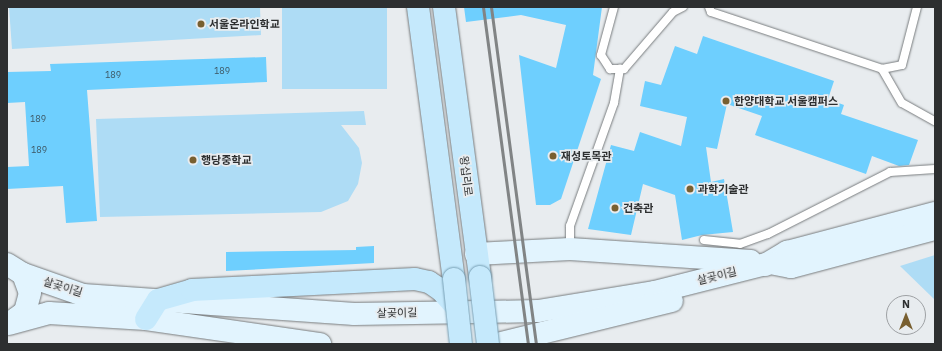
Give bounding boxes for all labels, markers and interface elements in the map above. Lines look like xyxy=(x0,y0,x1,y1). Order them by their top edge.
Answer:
place label: 서울온라인학교 xyxy=(209,17,280,31)
marker: 서울온라인학교 xyxy=(196,19,206,29)
house number: 189 xyxy=(214,66,230,76)
house number: 189 xyxy=(105,70,121,80)
place label: 한양대학교 서울캠퍼스 xyxy=(734,94,838,108)
marker: 한양대학교 서울캠퍼스 xyxy=(721,96,731,106)
house number: 189 xyxy=(30,114,46,124)
house number: 189 xyxy=(31,145,47,155)
place label: 재성토목관 xyxy=(561,149,612,163)
marker: 재성토목관 xyxy=(548,151,558,161)
place label: 행당중학교 xyxy=(201,153,252,167)
marker: 행당중학교 xyxy=(188,155,198,165)
street label: 왕십리로 xyxy=(457,155,475,197)
place label: 과학기술관 xyxy=(698,182,749,196)
marker: 과학기술관 xyxy=(685,184,695,194)
place label: 건축관 xyxy=(623,201,653,215)
marker: 건축관 xyxy=(610,203,620,213)
street label: 살곶이길 xyxy=(696,265,738,287)
street label: 살곶이길 xyxy=(42,275,84,299)
north arrow xyxy=(886,295,926,335)
text: N xyxy=(902,297,910,311)
street label: 살곶이길 xyxy=(377,306,417,320)

